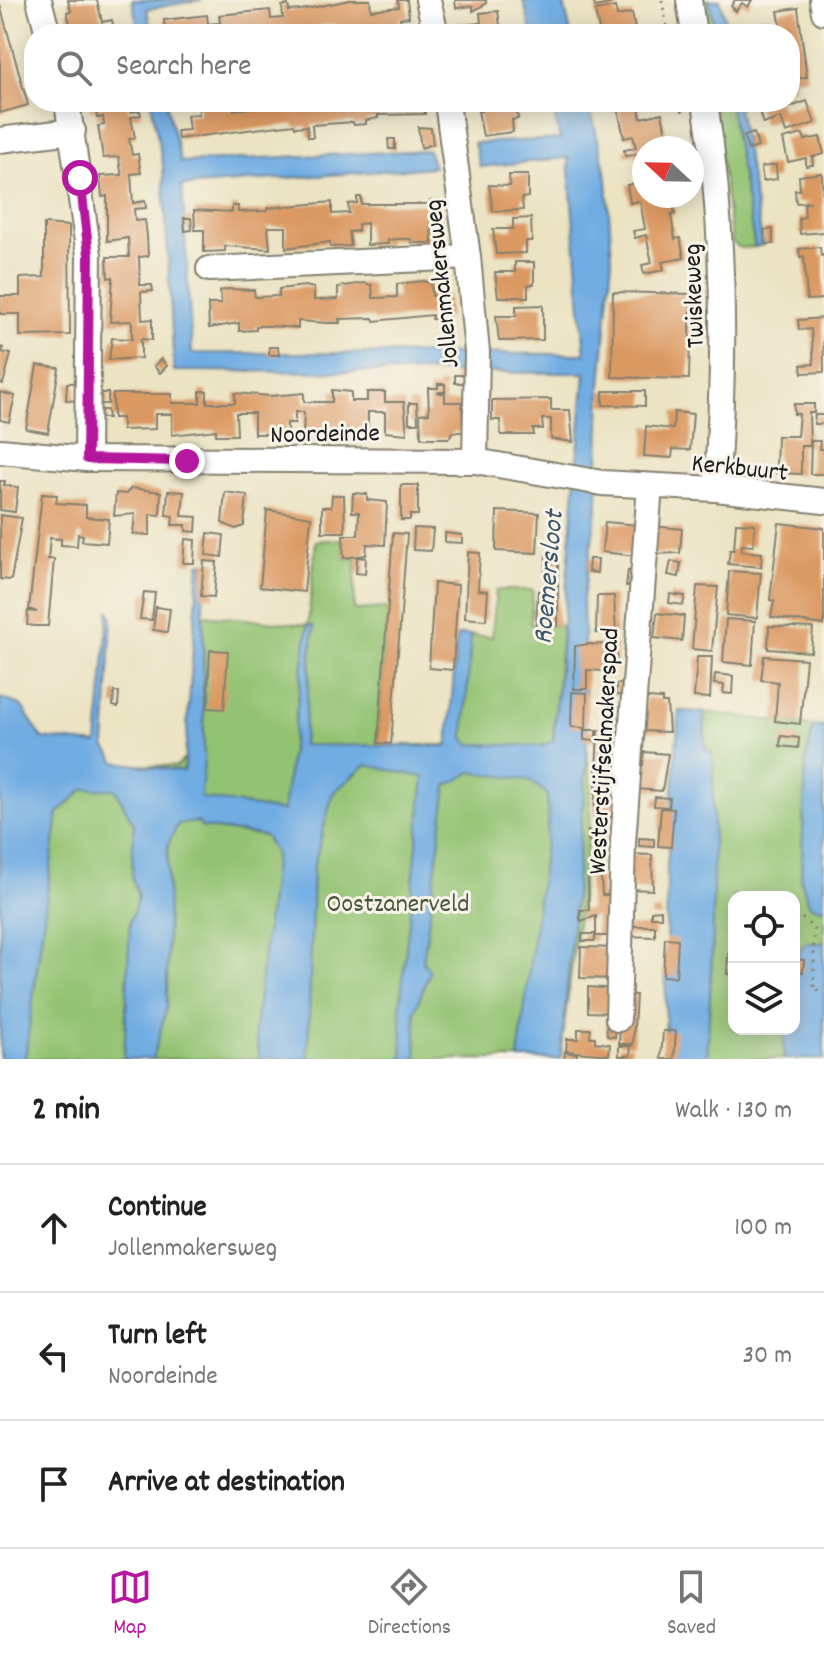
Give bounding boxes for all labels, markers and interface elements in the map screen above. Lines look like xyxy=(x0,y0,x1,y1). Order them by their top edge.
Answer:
search box xyxy=(24,24,800,112)
icon: search xyxy=(52,46,96,90)
text: Search here xyxy=(116,47,252,90)
north arrow xyxy=(632,136,704,208)
route start xyxy=(62,160,98,196)
street label: Jollenmakersweg xyxy=(416,198,471,370)
street label: Twiskeweg xyxy=(675,243,716,349)
street label: Noordeinde xyxy=(270,416,380,455)
route end xyxy=(169,443,205,479)
street label: Kerkbuurt xyxy=(690,446,790,493)
water label: Roemersloot xyxy=(525,506,577,646)
street label: Westerstijfselmakerspad xyxy=(581,627,630,875)
park label: Oostzanerveld xyxy=(327,887,469,924)
map controls xyxy=(728,891,800,1035)
button: locate xyxy=(728,891,800,963)
button: layers xyxy=(728,963,800,1035)
text: 2 min xyxy=(32,1087,100,1136)
text: Walk · 130 m xyxy=(675,1093,792,1130)
text: Continue xyxy=(108,1188,207,1231)
icon: ahead xyxy=(32,1206,76,1250)
text: 100 m xyxy=(734,1210,792,1247)
text: Jollenmakersweg xyxy=(108,1231,277,1268)
text: Turn left xyxy=(108,1316,207,1359)
icon: left xyxy=(32,1334,76,1378)
text: 30 m xyxy=(742,1338,792,1375)
text: Noordeinde xyxy=(108,1359,218,1396)
icon: arrive xyxy=(32,1462,76,1506)
text: Arrive at destination xyxy=(108,1463,345,1506)
tab: Map xyxy=(108,1565,152,1644)
tab: Directions xyxy=(368,1565,451,1644)
tab: Saved xyxy=(667,1565,716,1644)

